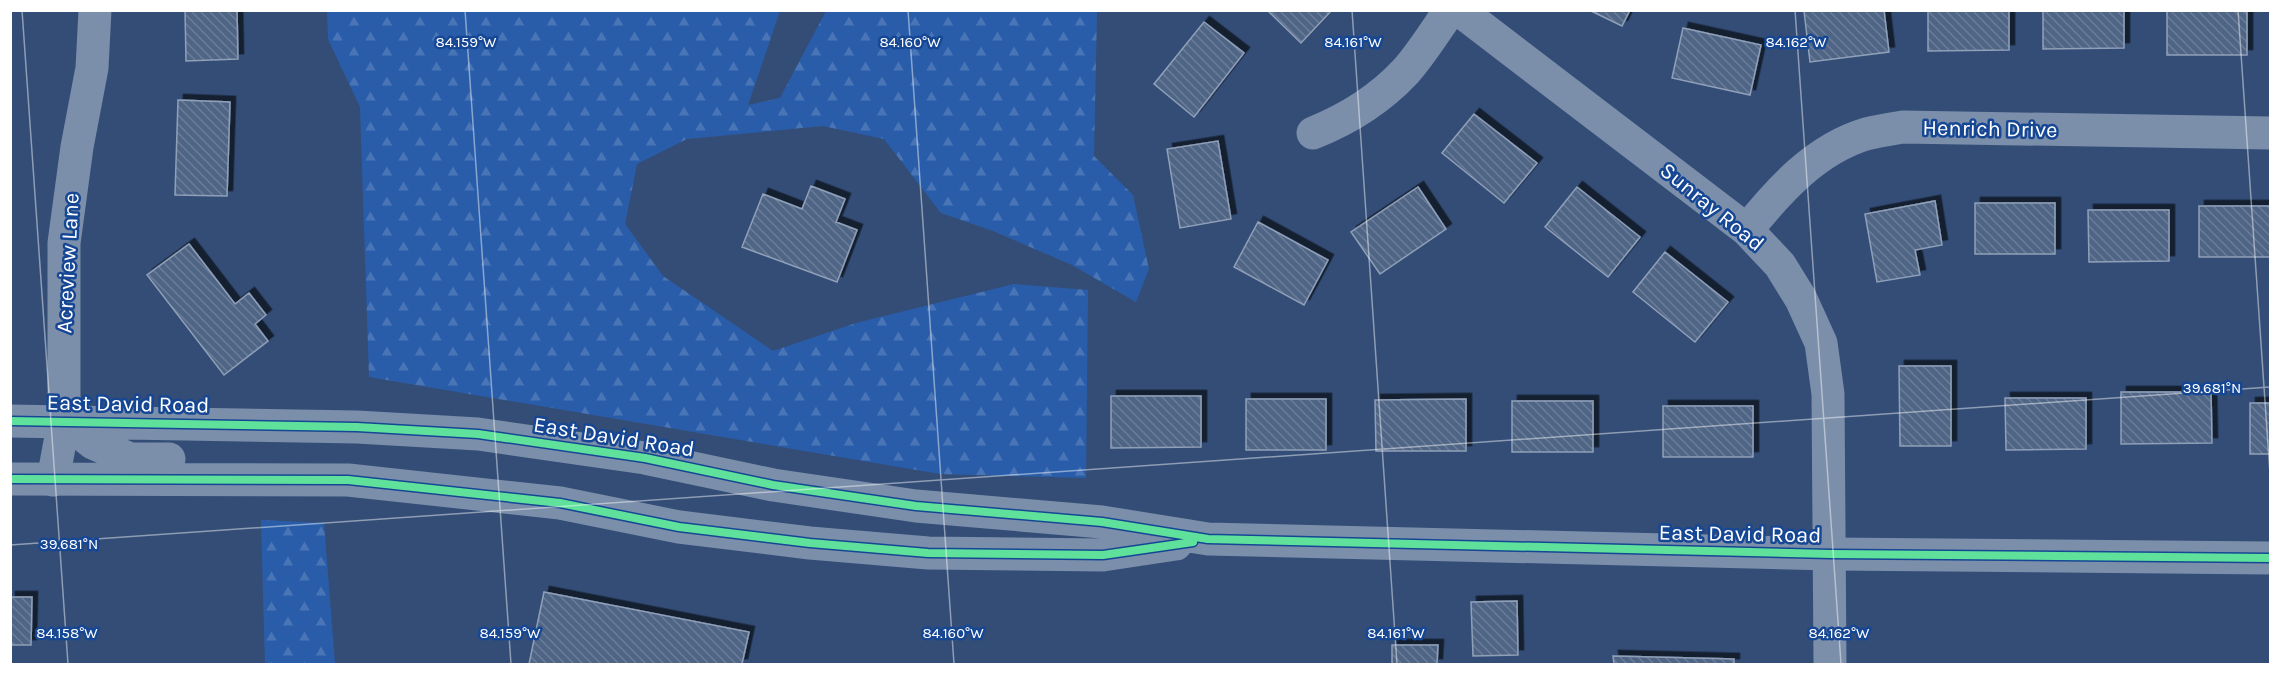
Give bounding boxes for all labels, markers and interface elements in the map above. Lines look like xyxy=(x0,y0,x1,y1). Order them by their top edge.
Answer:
text: 84.159°W xyxy=(436,33,497,51)
text: 84.160°W xyxy=(879,33,941,51)
text: 84.161°W xyxy=(1324,33,1382,51)
text: 84.162°W xyxy=(1765,33,1827,51)
street label: Henrich Drive xyxy=(1922,115,2058,143)
street label: Sunray Road xyxy=(1655,157,1769,257)
street label: Acreview Lane xyxy=(51,192,85,334)
text: 39.681°N xyxy=(2183,379,2241,397)
street label: East David Road xyxy=(46,390,210,418)
street label: East David Road xyxy=(532,411,696,463)
street label: East David Road xyxy=(1658,520,1822,548)
text: 39.681°N xyxy=(40,535,98,553)
text: 84.158°W xyxy=(36,624,98,642)
text: 84.159°W xyxy=(480,624,541,642)
text: 84.160°W xyxy=(922,624,984,642)
text: 84.161°W xyxy=(1367,624,1425,642)
text: 84.162°W xyxy=(1808,624,1870,642)

